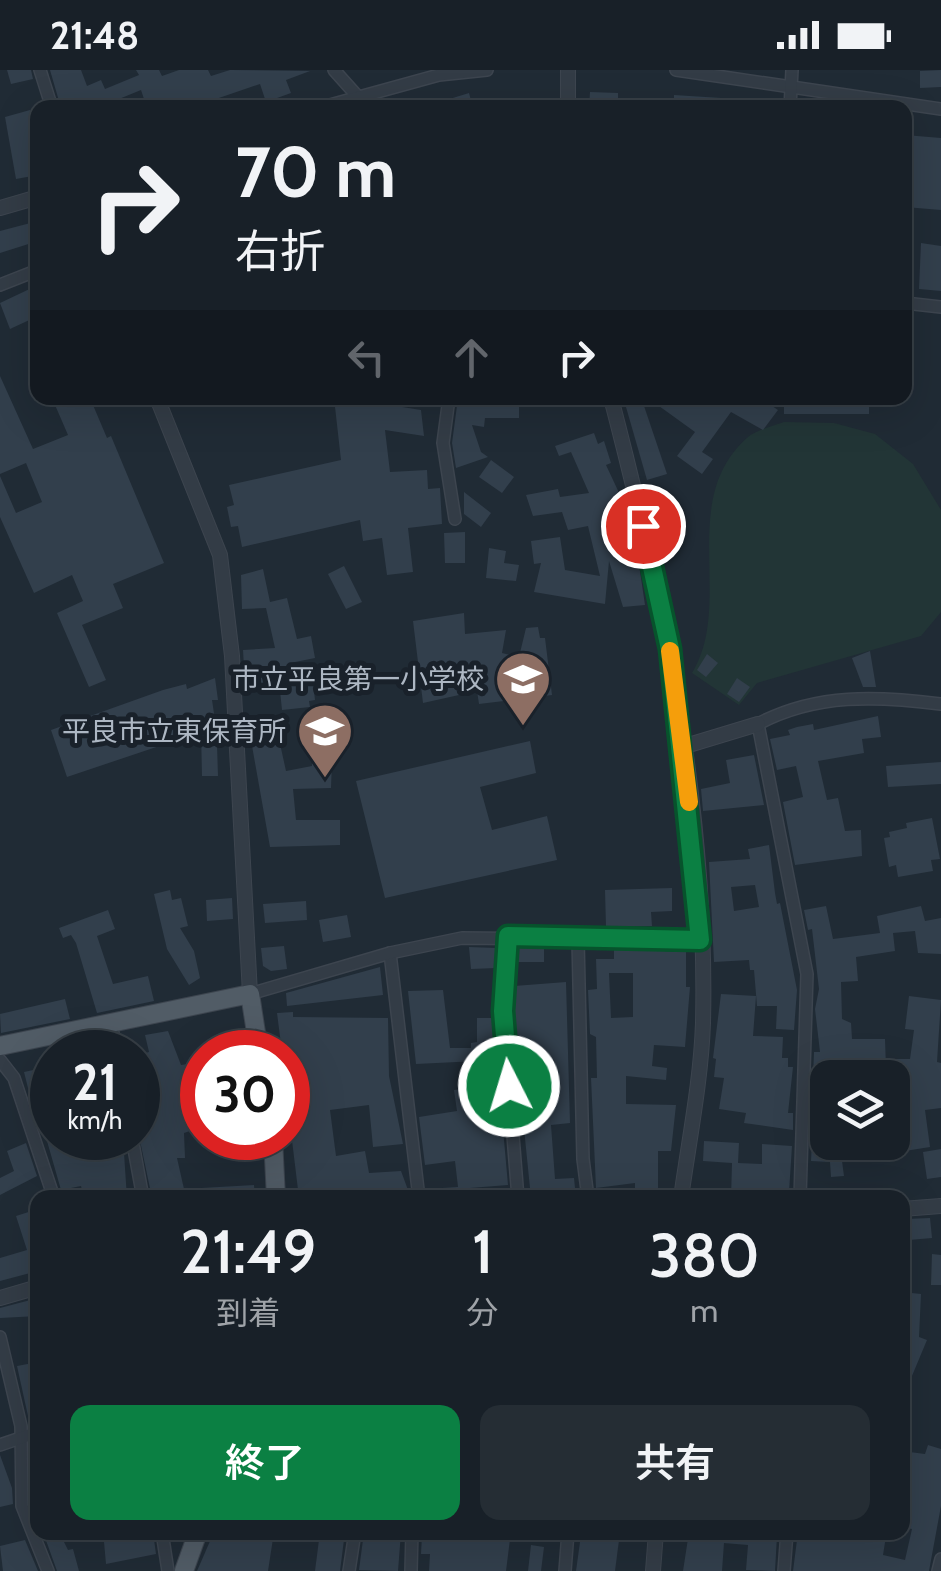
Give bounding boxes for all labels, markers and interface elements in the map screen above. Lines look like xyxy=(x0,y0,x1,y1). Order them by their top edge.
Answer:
text: 21:48 xyxy=(50,12,139,59)
text: 70 m xyxy=(235,129,396,215)
icon: right xyxy=(70,140,200,270)
text: 右折 xyxy=(235,224,325,278)
icon: left xyxy=(339,330,394,385)
icon: ahead xyxy=(444,330,499,385)
icon: right xyxy=(549,330,604,385)
pin xyxy=(601,484,686,569)
icon: arrive xyxy=(616,499,671,554)
school or university icon: 市立平良第一小学校 xyxy=(493,649,553,728)
place label: 市立平良第一小学校 xyxy=(232,662,484,696)
school or university icon: 平良市立東保育所 xyxy=(295,701,355,780)
place label: 平良市立東保育所 xyxy=(62,714,286,748)
speed limit sign: 30 xyxy=(180,1030,310,1160)
position arrow xyxy=(457,1034,561,1138)
text: 21 xyxy=(73,1052,117,1113)
map controls xyxy=(810,1060,910,1160)
button: layers xyxy=(810,1060,910,1160)
text: km/h xyxy=(68,1105,122,1135)
text: 21:49 xyxy=(180,1215,316,1288)
text: 1 xyxy=(472,1215,493,1288)
text: 380 xyxy=(649,1219,760,1292)
text: m xyxy=(690,1291,718,1330)
text: 到着 xyxy=(216,1293,280,1332)
text: 分 xyxy=(467,1293,499,1332)
button: 終了 xyxy=(70,1405,460,1520)
button: 共有 xyxy=(480,1405,870,1520)

